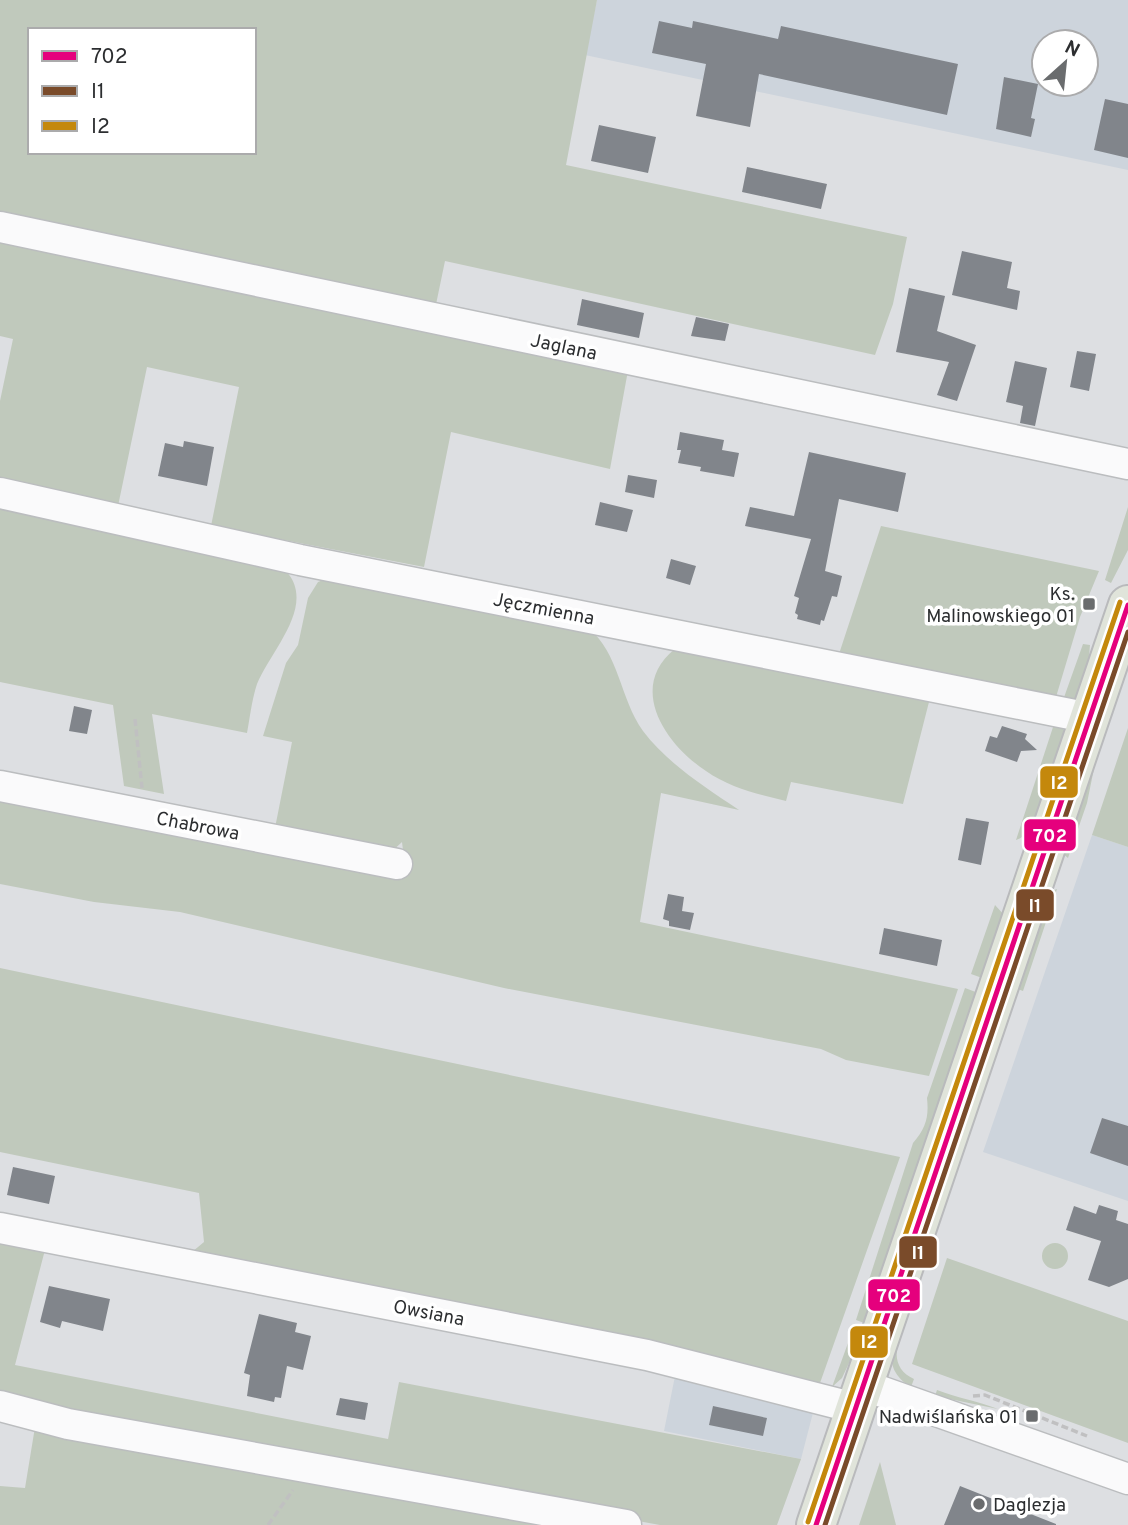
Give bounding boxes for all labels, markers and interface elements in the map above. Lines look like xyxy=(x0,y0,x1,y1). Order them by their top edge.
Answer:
legend xyxy=(28,28,256,154)
north arrow xyxy=(1030,28,1100,98)
text: N xyxy=(1060,36,1083,63)
text: 702 xyxy=(91,44,128,71)
text: I1 xyxy=(91,79,105,106)
text: I2 xyxy=(91,114,110,141)
street label: Jaglana xyxy=(528,329,599,367)
place label: Ks. Malinowskiego 01 xyxy=(926,583,1075,629)
street label: Jęczmienna xyxy=(491,588,596,632)
marker: Ks. Malinowskiego 01 xyxy=(1081,596,1097,612)
line badge: I2 xyxy=(1039,765,1079,799)
text: I2 xyxy=(1050,772,1068,796)
street label: Chabrowa xyxy=(154,807,241,847)
line badge: 702 xyxy=(1023,818,1077,852)
text: 702 xyxy=(1033,825,1067,849)
line badge: I1 xyxy=(1015,888,1055,922)
text: I1 xyxy=(1028,895,1042,919)
line badge: I1 xyxy=(898,1235,938,1269)
text: I1 xyxy=(911,1242,925,1266)
line badge: 702 xyxy=(867,1278,921,1312)
text: 702 xyxy=(877,1285,911,1309)
street label: Owsiana xyxy=(391,1295,466,1333)
line badge: I2 xyxy=(849,1325,889,1359)
text: I2 xyxy=(860,1331,878,1355)
place label: Nadwiślańska 01 xyxy=(879,1406,1018,1430)
marker: Nadwiślańska 01 xyxy=(1024,1408,1040,1424)
place label: Daglezja xyxy=(993,1494,1066,1518)
marker: Daglezja xyxy=(971,1496,987,1512)

